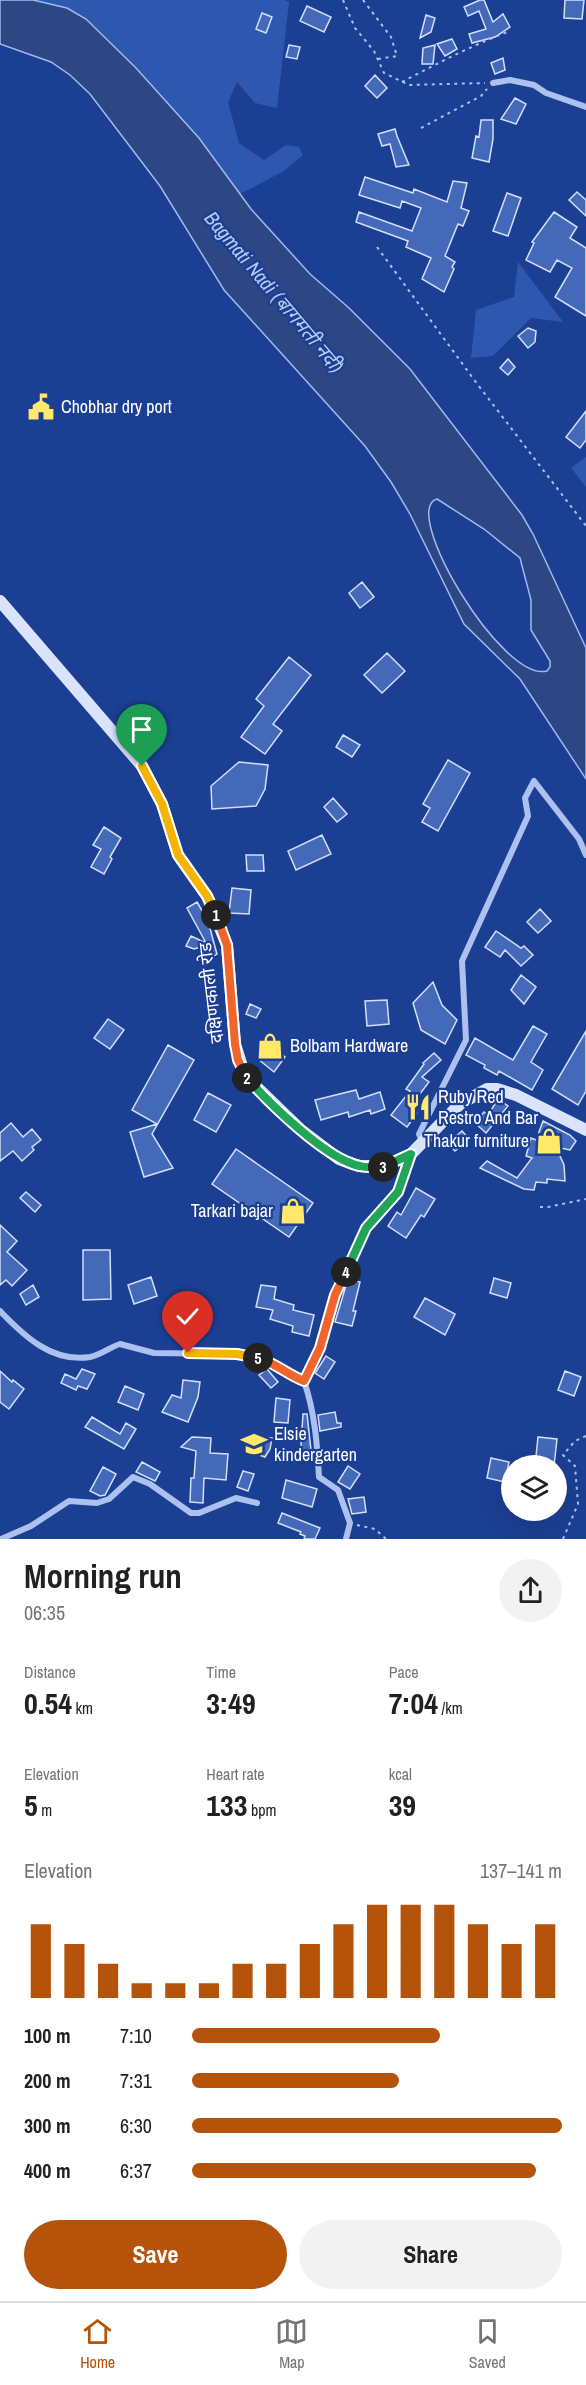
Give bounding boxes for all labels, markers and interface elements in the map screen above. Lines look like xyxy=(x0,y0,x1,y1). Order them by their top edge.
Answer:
water label: Bagmati Nadi (बागमती नदी) xyxy=(199,205,350,378)
public building icon: Chobhar dry port xyxy=(26,392,56,422)
place label: Chobhar dry port xyxy=(61,394,172,419)
pin xyxy=(116,704,167,766)
icon: arrive xyxy=(125,713,158,746)
pin: 1 xyxy=(201,900,231,930)
text: 1 xyxy=(212,904,220,926)
street label: दक्षिणकाली रोड xyxy=(192,941,229,1045)
shop icon: Bolbam Hardware xyxy=(255,1031,285,1061)
place label: Bolbam Hardware xyxy=(290,1033,408,1058)
pin: 2 xyxy=(232,1063,262,1093)
text: 2 xyxy=(243,1067,251,1089)
place label: Ruby Red Restro And Bar xyxy=(438,1084,538,1130)
restaurant icon: Ruby Red Restro And Bar xyxy=(403,1092,433,1122)
shop icon: Thakur furniture xyxy=(534,1126,564,1156)
place label: Thakur furniture xyxy=(424,1128,529,1153)
pin: 3 xyxy=(368,1152,398,1182)
text: 3 xyxy=(379,1156,387,1178)
shop icon: Tarkari bajar xyxy=(278,1196,308,1226)
place label: Tarkari bajar xyxy=(191,1198,273,1223)
pin: 4 xyxy=(331,1257,361,1287)
text: 4 xyxy=(342,1261,350,1283)
pin xyxy=(162,1291,213,1353)
icon: check xyxy=(171,1300,204,1333)
pin: 5 xyxy=(243,1343,273,1373)
text: 5 xyxy=(254,1347,262,1369)
place label: Elsie kindergarten xyxy=(274,1421,357,1467)
school or university icon: Elsie kindergarten xyxy=(239,1429,269,1459)
map controls xyxy=(501,1455,567,1521)
button: layers xyxy=(501,1455,567,1521)
text: Morning run xyxy=(24,1554,182,1598)
button: share xyxy=(499,1559,562,1622)
text: 06:35 xyxy=(24,1599,65,1626)
text: Distance xyxy=(24,1661,76,1683)
text: Time xyxy=(206,1661,236,1683)
text: Pace xyxy=(389,1661,419,1683)
text: 0.54 xyxy=(24,1683,72,1723)
text: 3:49 xyxy=(206,1683,256,1723)
text: 7:04 xyxy=(389,1683,438,1723)
text: km xyxy=(72,1697,93,1719)
text: /km xyxy=(438,1697,463,1719)
text: Elevation xyxy=(24,1763,79,1785)
text: Heart rate xyxy=(206,1763,265,1785)
text: kcal xyxy=(389,1763,412,1785)
text: 5 xyxy=(24,1785,38,1825)
text: 133 xyxy=(206,1785,247,1825)
text: 39 xyxy=(389,1785,416,1825)
text: m xyxy=(38,1799,52,1821)
text: bpm xyxy=(247,1799,277,1821)
text: Elevation xyxy=(24,1857,92,1884)
text: 137–141 m xyxy=(480,1857,562,1884)
text: 100 m xyxy=(24,2022,71,2049)
text: 7:10 xyxy=(120,2022,152,2049)
text: 200 m xyxy=(24,2067,71,2094)
text: 7:31 xyxy=(120,2067,152,2094)
text: 300 m xyxy=(24,2112,71,2139)
text: 6:30 xyxy=(120,2112,152,2139)
text: 400 m xyxy=(24,2157,71,2184)
text: 6:37 xyxy=(120,2157,152,2184)
button: Save xyxy=(24,2220,287,2289)
button: Share xyxy=(299,2220,562,2289)
tab: Home xyxy=(80,2315,115,2373)
tab: Map xyxy=(275,2315,308,2373)
tab: Saved xyxy=(469,2315,506,2373)

